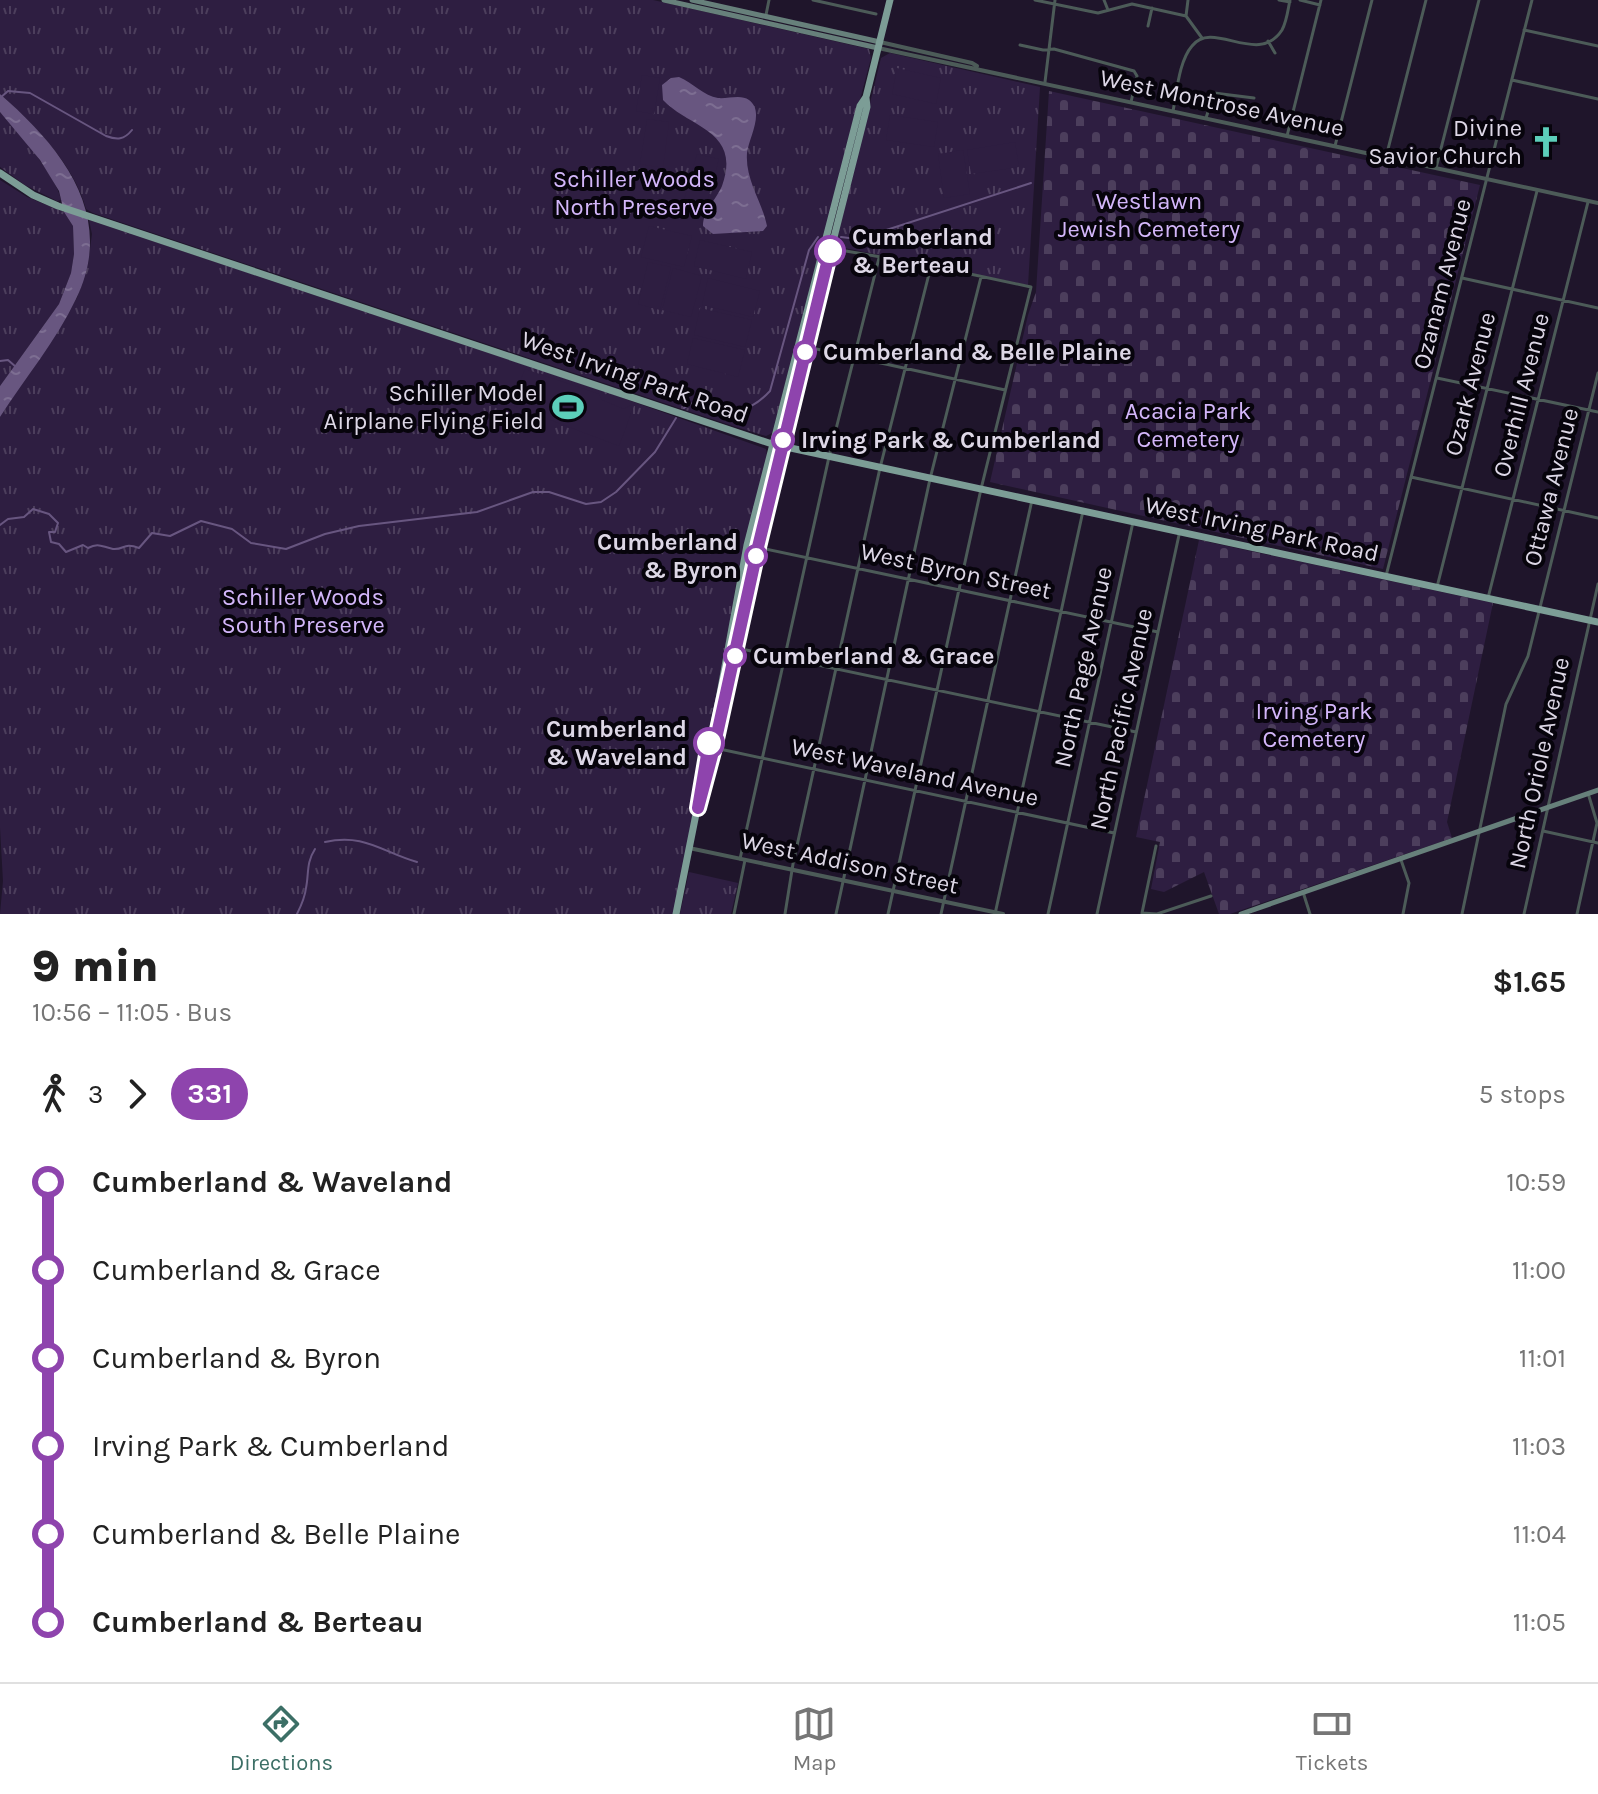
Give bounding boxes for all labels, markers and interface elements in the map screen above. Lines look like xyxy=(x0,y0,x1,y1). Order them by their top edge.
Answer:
street label: West Montrose Avenue xyxy=(1097,63,1347,143)
place label: Divine Savior Church xyxy=(1368,114,1522,170)
church icon: Divine Savior Church xyxy=(1529,125,1563,159)
park label: Schiller Woods North Preserve xyxy=(553,165,715,221)
park label: Westlawn Jewish Cemetery xyxy=(1058,187,1240,243)
street label: Ozanam Avenue xyxy=(1407,196,1477,372)
place label: Cumberland & Berteau xyxy=(852,223,993,279)
marker: Cumberland & Berteau xyxy=(815,236,845,266)
street label: Ozark Avenue xyxy=(1439,309,1501,459)
street label: Overhill Avenue xyxy=(1487,310,1555,480)
street label: West Irving Park Road xyxy=(518,325,752,429)
place label: Cumberland & Belle Plaine xyxy=(823,338,1132,366)
marker: Cumberland & Belle Plaine xyxy=(794,341,816,363)
place label: Schiller Model Airplane Flying Field xyxy=(324,379,544,435)
sports icon: Schiller Model Airplane Flying Field xyxy=(551,390,585,424)
park label: Acacia Park Cemetery xyxy=(1125,397,1251,453)
street label: Ottawa Avenue xyxy=(1518,405,1584,569)
place label: Irving Park & Cumberland xyxy=(801,426,1101,454)
marker: Irving Park & Cumberland xyxy=(772,429,794,451)
street label: West Irving Park Road xyxy=(1143,491,1381,567)
place label: Cumberland & Byron xyxy=(597,528,738,584)
street label: West Byron Street xyxy=(858,537,1054,605)
marker: Cumberland & Byron xyxy=(745,545,767,567)
street label: North Page Avenue xyxy=(1048,564,1118,770)
park label: Schiller Woods South Preserve xyxy=(221,583,385,639)
street label: North Pacific Avenue xyxy=(1084,606,1158,832)
place label: Cumberland & Grace xyxy=(753,642,994,670)
marker: Cumberland & Grace xyxy=(724,645,746,667)
street label: North Oriole Avenue xyxy=(1503,655,1575,871)
park label: Irving Park Cemetery xyxy=(1255,697,1373,753)
place label: Cumberland & Waveland xyxy=(546,715,687,771)
marker: Cumberland & Waveland xyxy=(694,728,724,758)
street label: West Waveland Avenue xyxy=(789,732,1041,812)
street label: West Addison Street xyxy=(739,826,961,900)
text: 9 min xyxy=(32,941,159,992)
text: $1.65 xyxy=(1493,964,1566,1000)
text: 10:56 – 11:05 · Bus xyxy=(32,997,232,1028)
icon: walk xyxy=(32,1072,76,1116)
icon: forward xyxy=(115,1072,159,1116)
text: 331 xyxy=(187,1077,232,1110)
text: 3 xyxy=(88,1079,103,1110)
text: 5 stops xyxy=(1479,1079,1566,1110)
text: Cumberland & Waveland xyxy=(92,1164,452,1200)
text: 10:59 xyxy=(1506,1167,1566,1198)
text: Cumberland & Grace xyxy=(92,1252,381,1288)
text: 11:00 xyxy=(1512,1255,1566,1286)
text: Cumberland & Byron xyxy=(92,1340,381,1376)
text: 11:01 xyxy=(1519,1343,1566,1374)
text: Irving Park & Cumberland xyxy=(92,1428,449,1464)
text: 11:03 xyxy=(1512,1431,1566,1462)
text: Cumberland & Belle Plaine xyxy=(92,1516,460,1552)
text: 11:04 xyxy=(1513,1519,1566,1550)
text: Cumberland & Berteau xyxy=(92,1604,424,1640)
text: 11:05 xyxy=(1513,1607,1566,1638)
tab: Directions xyxy=(230,1702,333,1776)
tab: Map xyxy=(792,1702,836,1776)
tab: Tickets xyxy=(1296,1702,1368,1776)

